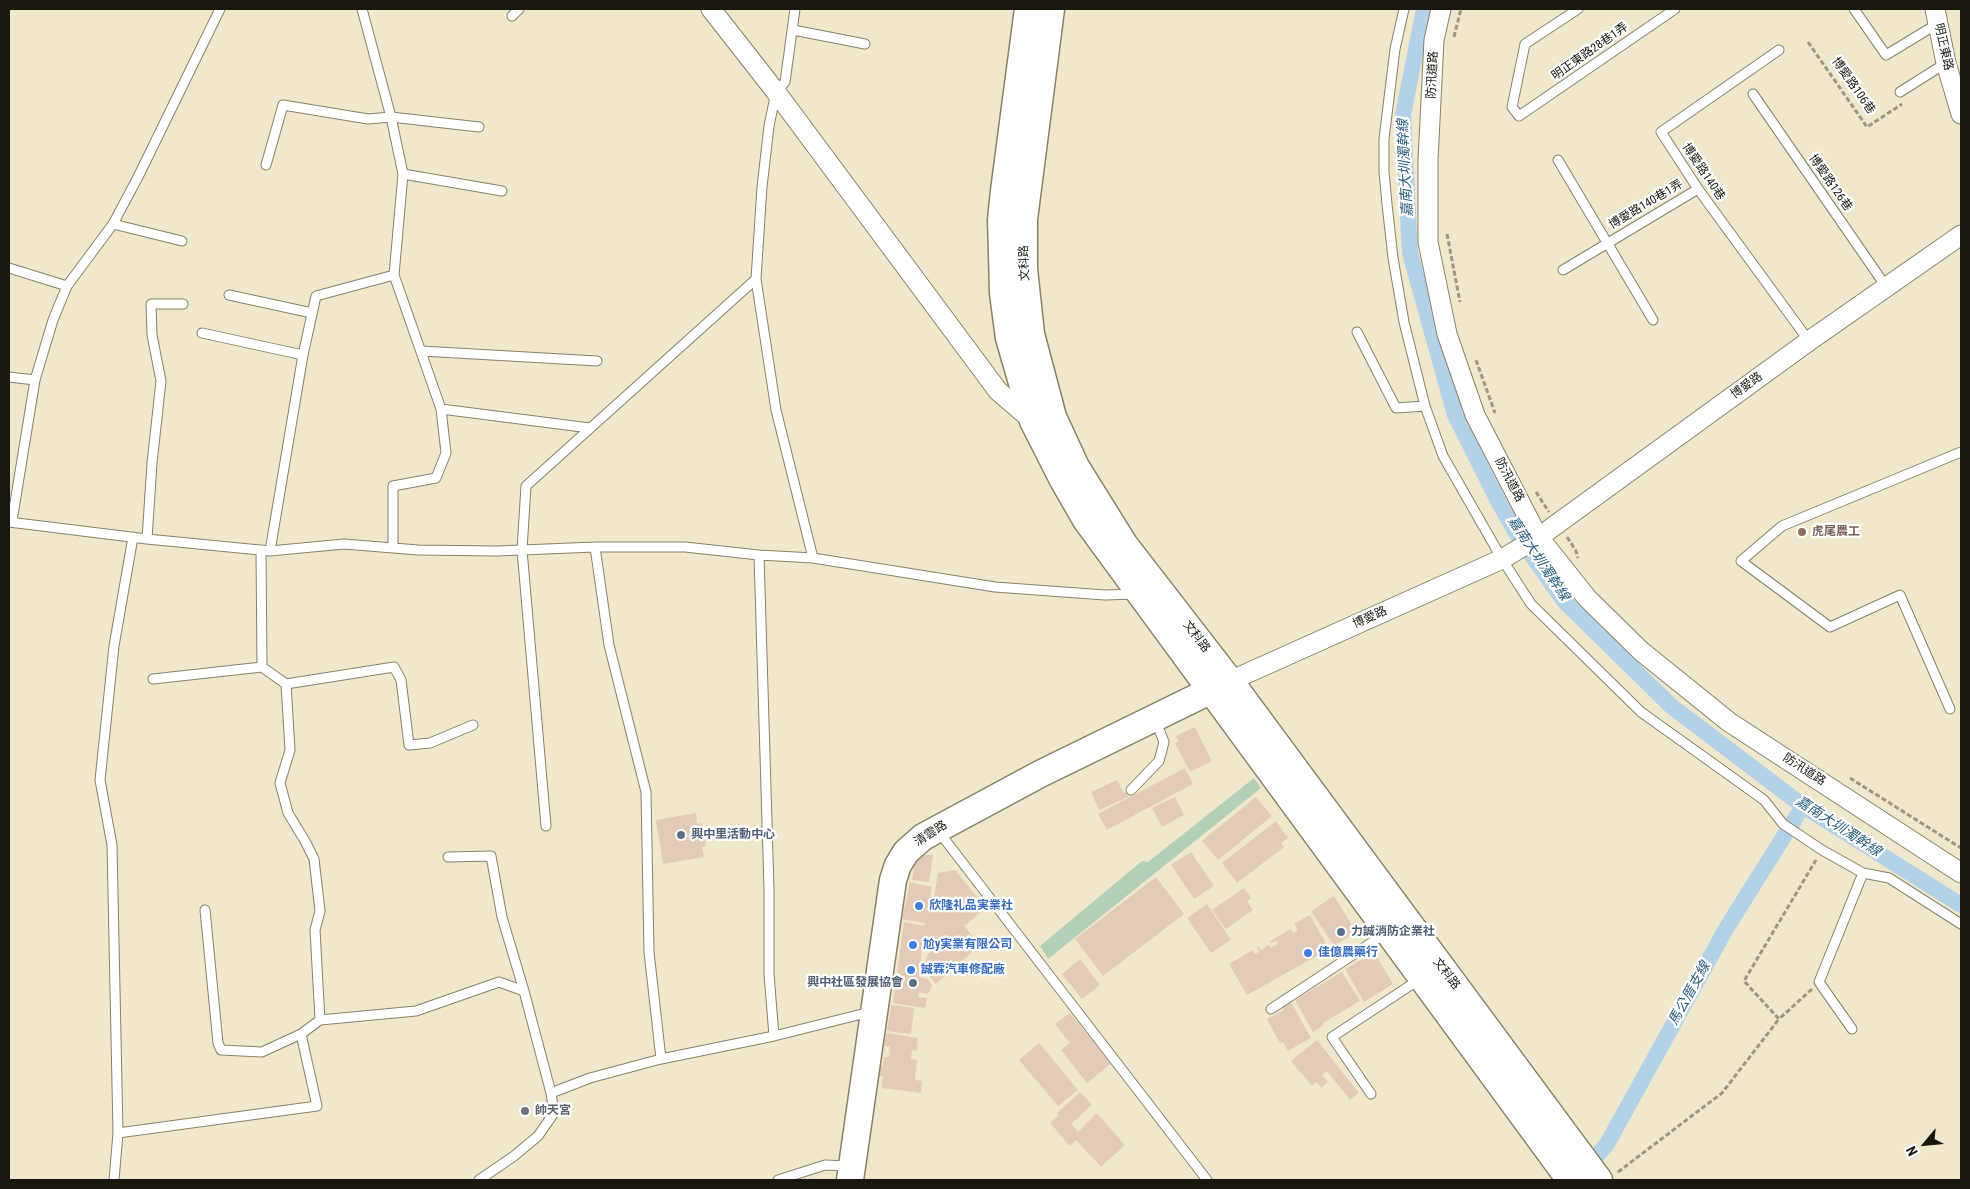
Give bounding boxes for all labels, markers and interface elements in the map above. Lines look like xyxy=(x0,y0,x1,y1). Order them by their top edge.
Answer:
street label: 明正東路28巷1弄 xyxy=(1549,20,1631,84)
street label: 明正東路 xyxy=(1931,22,1955,72)
street label: 防汛道路 xyxy=(1425,51,1441,99)
street label: 博愛路106巷 xyxy=(1828,55,1878,117)
water label: 嘉南大圳濁幹線 xyxy=(1395,119,1417,217)
street label: 博愛路140巷 xyxy=(1679,141,1727,203)
street label: 博愛路126巷 xyxy=(1805,152,1855,214)
street label: 博愛路140巷1弄 xyxy=(1606,177,1686,233)
street label: 文科路 xyxy=(1017,245,1033,281)
street label: 博愛路 xyxy=(1728,370,1766,402)
street label: 防汛道路 xyxy=(1491,455,1527,505)
water label: 嘉南大圳濁幹線 xyxy=(1504,514,1572,604)
place label: 虎尾農工 xyxy=(1812,525,1860,539)
marker: 虎尾農工 xyxy=(1796,526,1808,538)
street label: 博愛路 xyxy=(1351,604,1389,632)
street label: 文科路 xyxy=(1179,618,1213,656)
street label: 防汛道路 xyxy=(1780,751,1828,789)
water label: 嘉南大圳濁幹線 xyxy=(1792,793,1884,861)
street label: 清雲路 xyxy=(912,818,950,850)
place label: 興中里活動中心 xyxy=(691,828,775,842)
marker: 興中里活動中心 xyxy=(675,829,687,841)
place label: 欣隆礼品実業社 xyxy=(929,899,1013,913)
marker: 欣隆礼品実業社 xyxy=(913,900,925,912)
place label: 力誠消防企業社 xyxy=(1351,925,1435,939)
marker: 力誠消防企業社 xyxy=(1335,926,1347,938)
place label: 尬y実業有限公司 xyxy=(923,938,1012,952)
marker: 尬y実業有限公司 xyxy=(907,939,919,951)
place label: 佳億農藥行 xyxy=(1318,946,1378,960)
marker: 佳億農藥行 xyxy=(1302,947,1314,959)
street label: 文科路 xyxy=(1429,955,1463,993)
water label: 馬公厝支線 xyxy=(1666,959,1714,1029)
place label: 誠霖汽車修配廠 xyxy=(921,963,1005,977)
marker: 誠霖汽車修配廠 xyxy=(905,964,917,976)
place label: 興中社區發展協會 xyxy=(807,976,903,990)
marker: 興中社區發展協會 xyxy=(907,977,919,989)
place label: 帥天宮 xyxy=(535,1104,571,1118)
marker: 帥天宮 xyxy=(519,1105,531,1117)
north arrow xyxy=(1900,1119,1950,1169)
text: N xyxy=(1903,1144,1921,1159)

